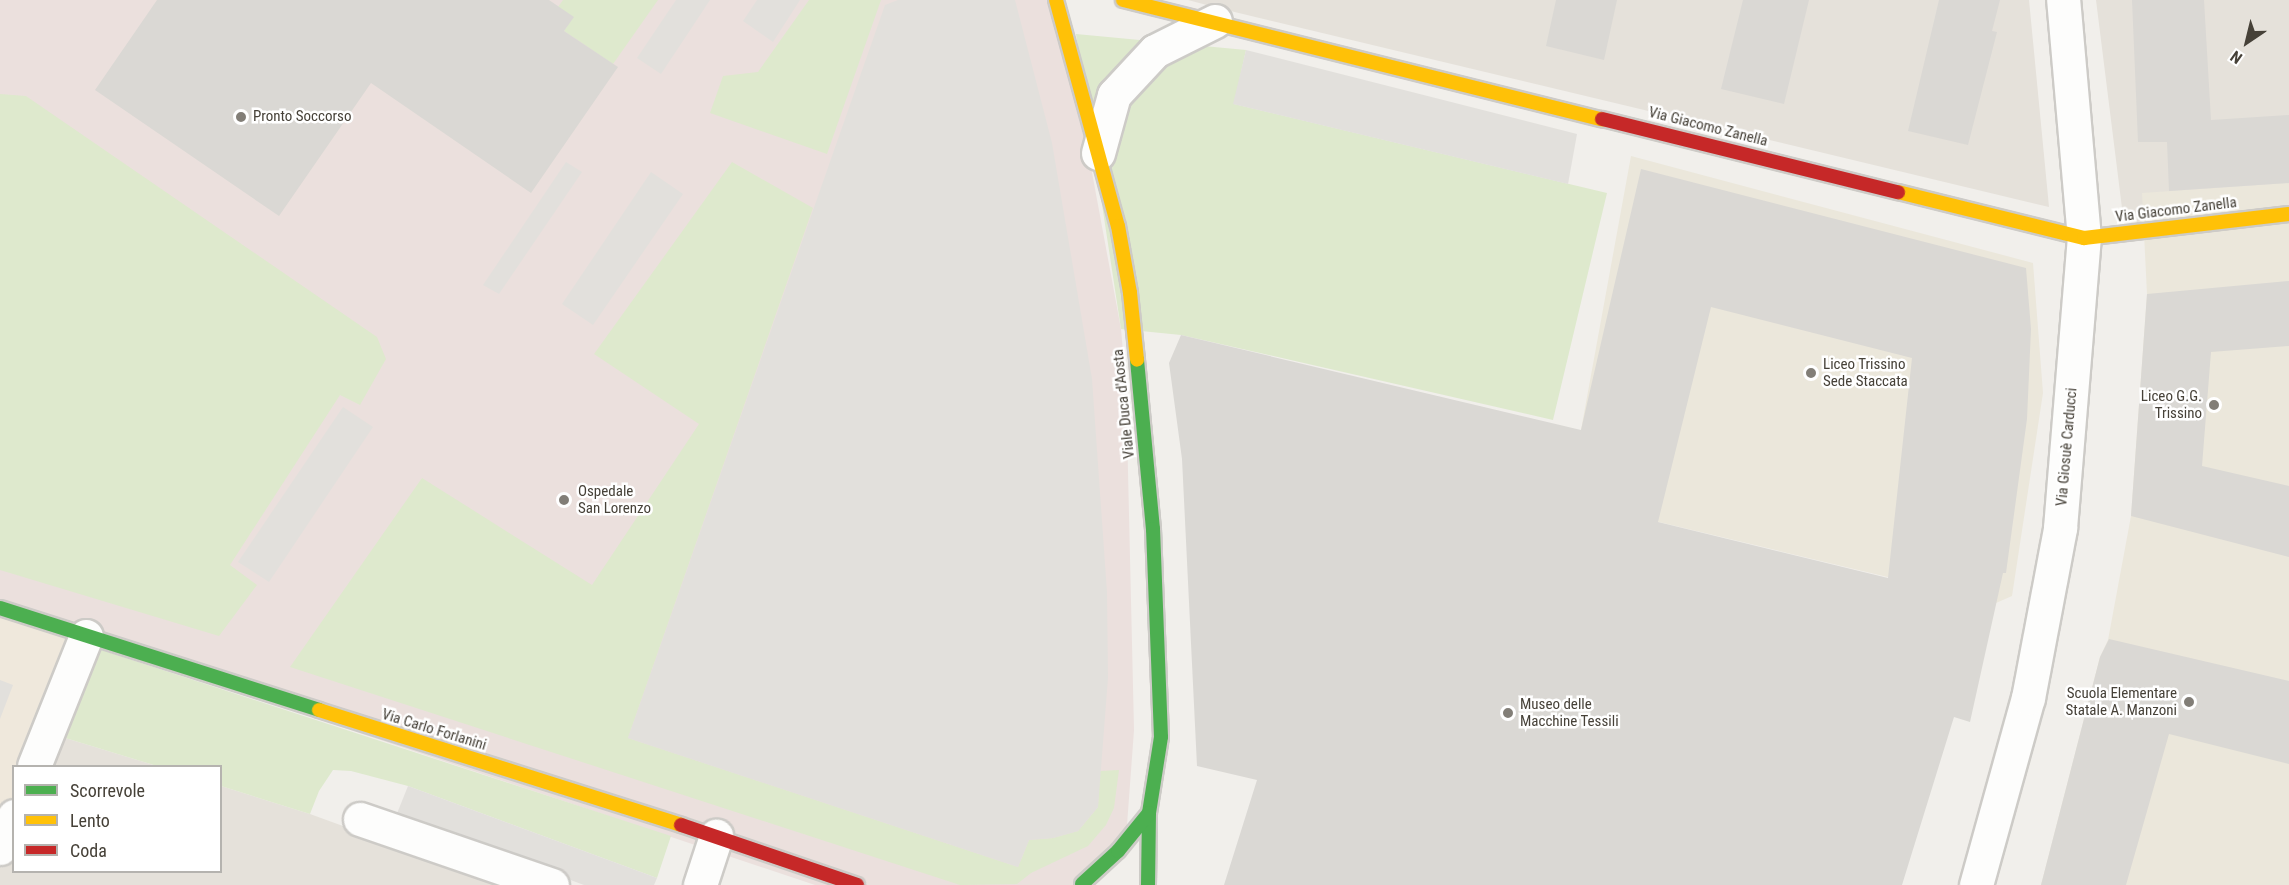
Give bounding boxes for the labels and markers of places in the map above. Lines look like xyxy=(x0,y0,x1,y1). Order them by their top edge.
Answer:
place label: Pronto Soccorso xyxy=(253,108,351,126)
marker: Pronto Soccorso xyxy=(234,110,248,124)
place label: Liceo Trissino Sede Staccata xyxy=(1823,355,1908,390)
marker: Liceo Trissino Sede Staccata xyxy=(1804,366,1818,380)
place label: Liceo G.G. Trissino xyxy=(2141,387,2202,422)
marker: Liceo G.G. Trissino xyxy=(2207,398,2221,412)
place label: Ospedale San Lorenzo xyxy=(578,482,651,517)
marker: Ospedale San Lorenzo xyxy=(555,491,573,509)
place label: Scuola Elementare Statale A. Manzoni xyxy=(2066,684,2177,719)
place label: Museo delle Macchine Tessili xyxy=(1520,695,1619,730)
marker: Scuola Elementare Statale A. Manzoni xyxy=(2182,695,2196,709)
marker: Museo delle Macchine Tessili xyxy=(1501,706,1515,720)

